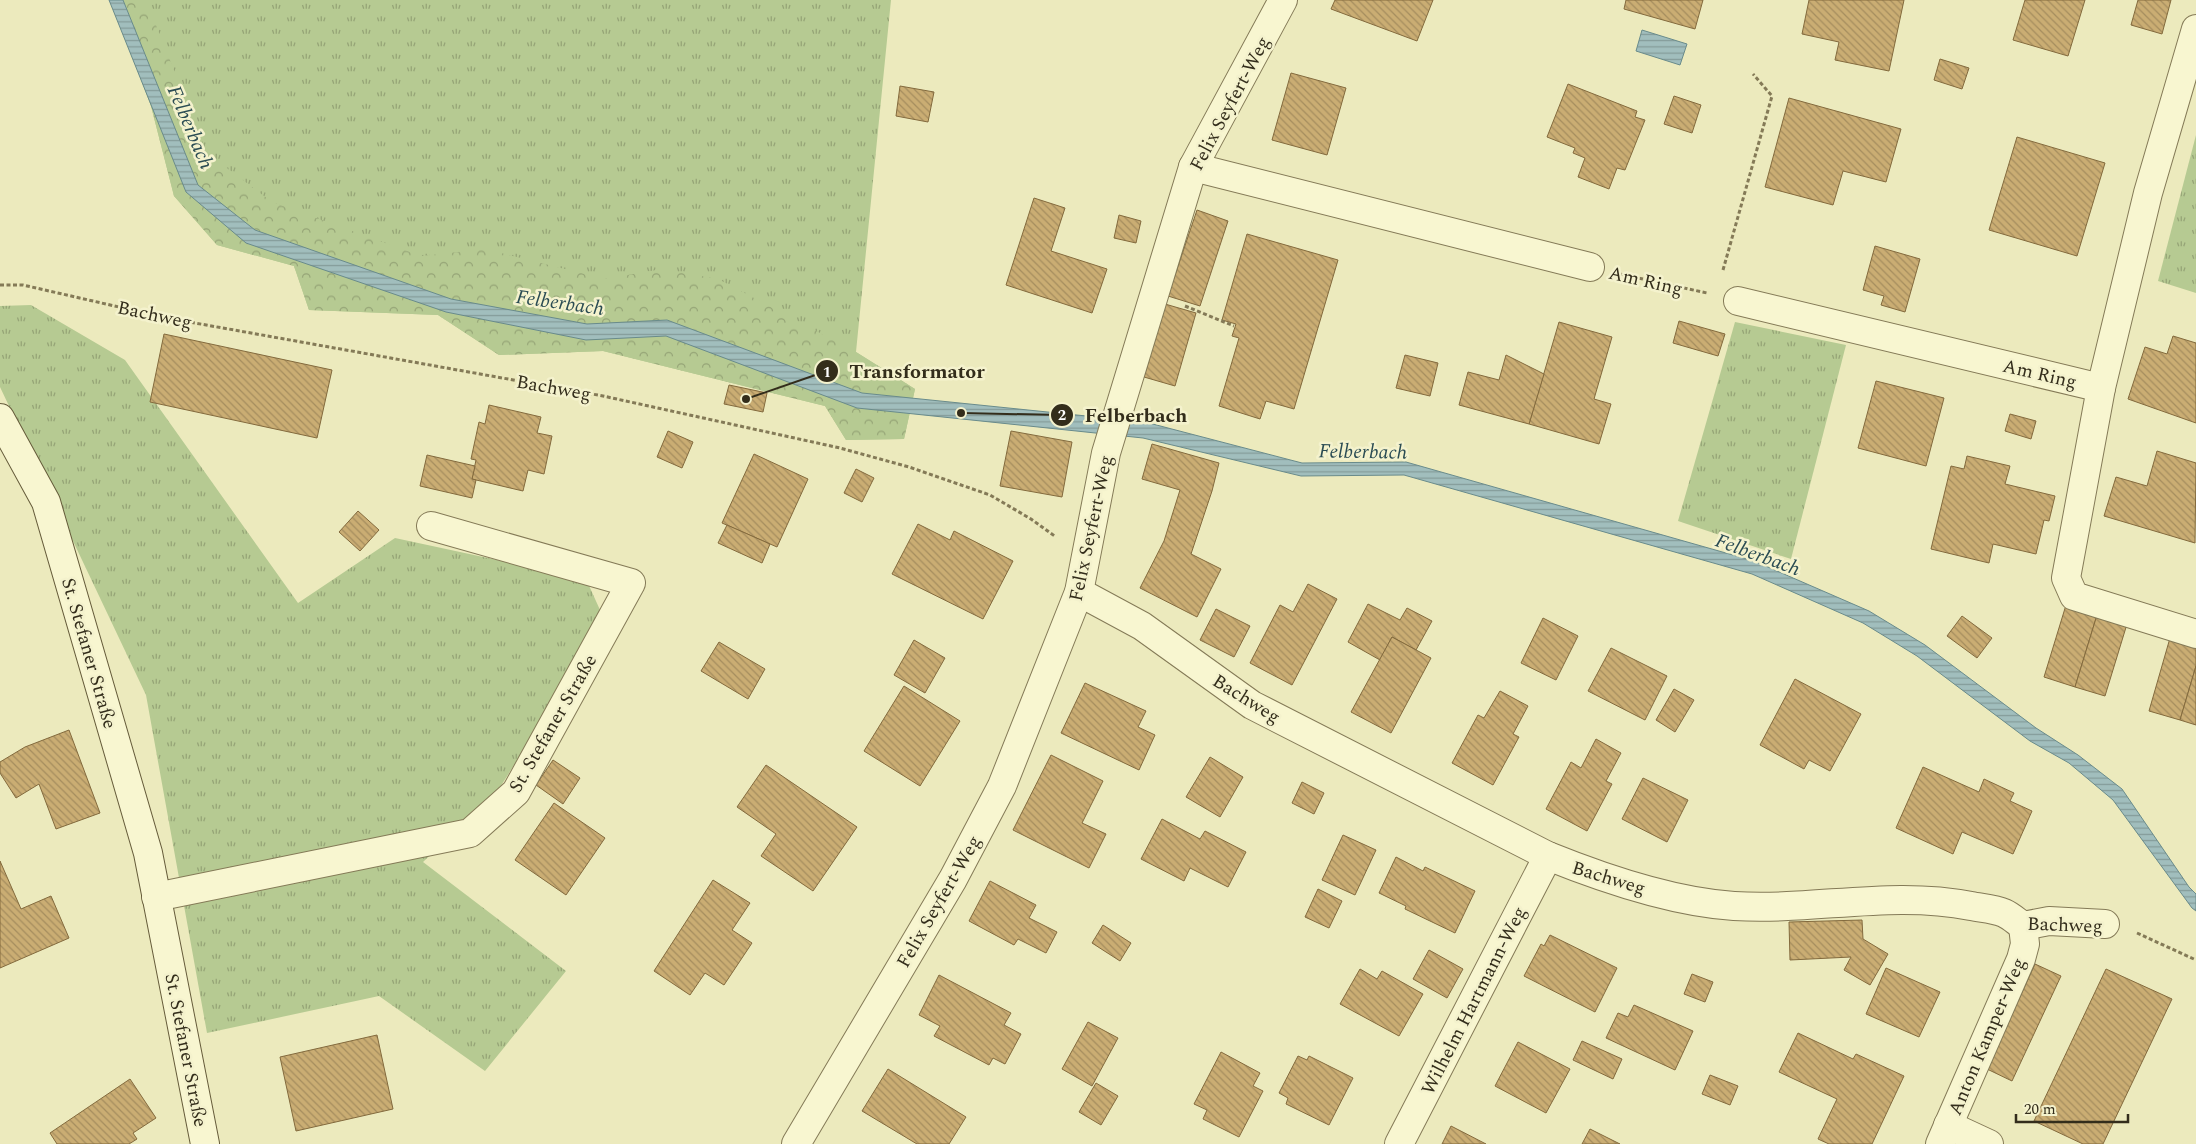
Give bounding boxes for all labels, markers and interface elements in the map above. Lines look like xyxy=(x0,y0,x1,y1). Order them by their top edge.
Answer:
street label: Felix Seyfert-Weg xyxy=(1183,31,1278,176)
water label: Felberbach xyxy=(159,81,221,174)
street label: Am Ring xyxy=(1606,259,1686,304)
water label: Felberbach xyxy=(514,282,606,324)
street label: Bachweg xyxy=(115,293,195,338)
street label: Am Ring xyxy=(2000,352,2080,397)
callout: Transformator xyxy=(814,354,995,389)
text: Transformator xyxy=(849,357,985,387)
text: 1 xyxy=(823,361,831,384)
street label: Bachweg xyxy=(514,368,594,409)
callout: Felberbach xyxy=(1050,397,1198,432)
text: Felberbach xyxy=(1085,401,1187,431)
text: 2 xyxy=(1058,404,1066,427)
water label: Felberbach xyxy=(1318,436,1408,468)
street label: Felix Seyfert-Weg xyxy=(1062,452,1121,604)
water label: Felberbach xyxy=(1711,526,1804,584)
street label: St. Stefaner Straße xyxy=(53,574,124,732)
street label: St. Stefaner Straße xyxy=(502,649,605,799)
street label: Bachweg xyxy=(1206,667,1286,732)
street label: Felix Seyfert-Weg xyxy=(890,830,989,973)
street label: Bachweg xyxy=(1568,854,1649,903)
street label: Wilhelm Hartmann-Weg xyxy=(1414,901,1535,1100)
street label: Bachweg xyxy=(2027,910,2103,941)
street label: Anton Kamper-Weg xyxy=(1941,953,2034,1120)
street label: St. Stefaner Straße xyxy=(156,971,215,1130)
scale bar xyxy=(2016,1092,2128,1124)
text: 20 m xyxy=(2024,1098,2056,1121)

